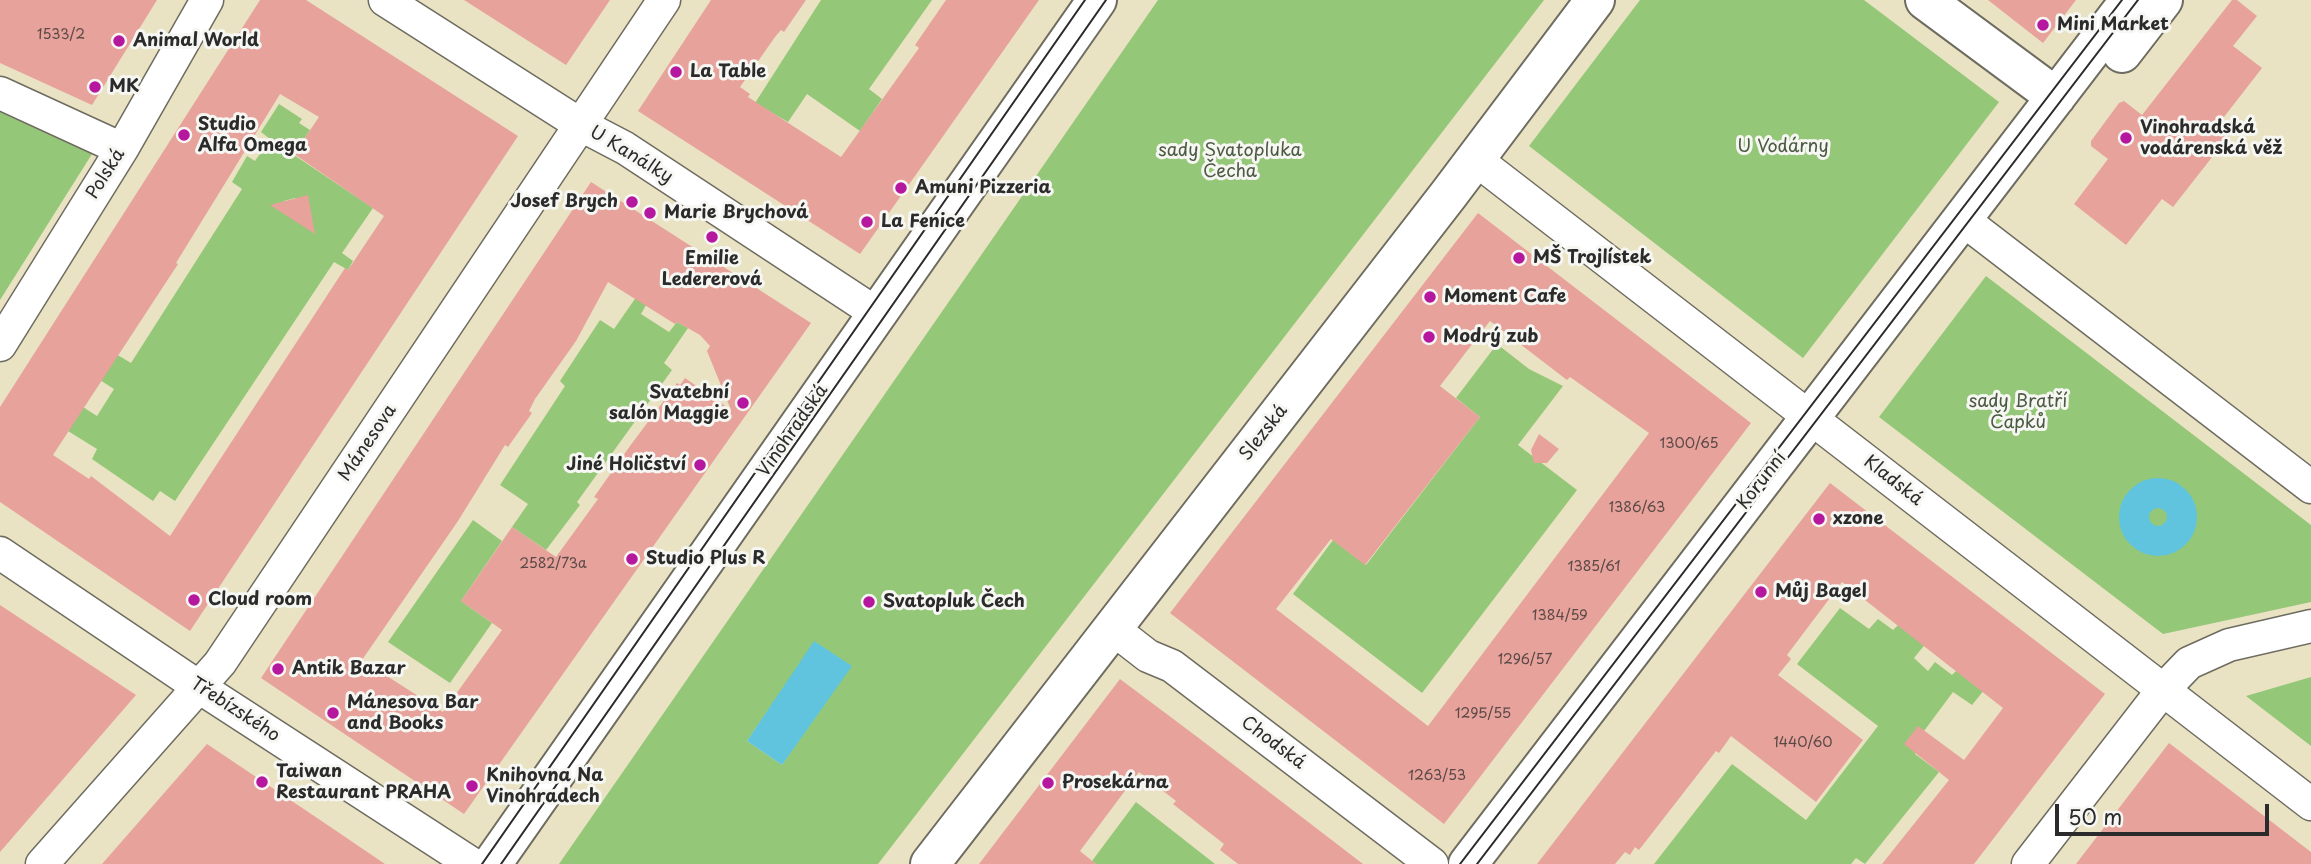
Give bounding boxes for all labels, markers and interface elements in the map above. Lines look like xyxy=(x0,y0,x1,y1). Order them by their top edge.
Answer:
place label: Mini Market xyxy=(2057,14,2169,36)
marker: Mini Market xyxy=(2035,17,2051,33)
house number: 1533/2 xyxy=(37,27,85,43)
place label: Animal World xyxy=(133,30,259,52)
marker: Animal World xyxy=(111,33,127,49)
place label: La Table xyxy=(690,61,766,83)
marker: La Table xyxy=(668,64,684,80)
place label: MK xyxy=(109,76,139,98)
marker: MK xyxy=(87,79,103,95)
place label: Studio Alfa Omega xyxy=(198,114,307,156)
place label: Vinohradská vodárenská věž xyxy=(2140,117,2283,160)
street label: U Kanálky xyxy=(586,122,676,188)
marker: Studio Alfa Omega xyxy=(176,127,192,143)
marker: Vinohradská vodárenská věž xyxy=(2118,130,2134,146)
park label: U Vodárny xyxy=(1737,136,1829,158)
park label: sady Svatopluka Čecha xyxy=(1158,140,1302,182)
street label: Polská xyxy=(82,145,130,203)
place label: Amuni Pizzeria xyxy=(915,177,1051,199)
marker: Amuni Pizzeria xyxy=(893,180,909,196)
place label: Josef Brych xyxy=(510,191,618,213)
marker: Josef Brych xyxy=(624,194,640,210)
place label: Marie Brychová xyxy=(664,202,808,224)
marker: Marie Brychová xyxy=(642,205,658,221)
place label: La Fenice xyxy=(881,211,965,233)
marker: La Fenice xyxy=(859,214,875,230)
marker: Emilie Ledererová xyxy=(704,229,720,245)
place label: MŠ Trojlístek xyxy=(1533,247,1652,269)
place label: Emilie Ledererová xyxy=(662,248,762,290)
marker: MŠ Trojlístek xyxy=(1511,250,1527,266)
place label: Moment Cafe xyxy=(1444,286,1566,308)
marker: Moment Cafe xyxy=(1422,289,1438,305)
place label: Modrý zub xyxy=(1443,326,1538,348)
marker: Modrý zub xyxy=(1421,329,1437,345)
street label: Vinohradská xyxy=(753,381,833,481)
place label: Svatební salón Maggie xyxy=(609,382,729,424)
park label: sady Bratří Čapků xyxy=(1969,391,2067,434)
marker: Svatební salón Maggie xyxy=(735,395,751,411)
street label: Mánesova xyxy=(334,400,402,486)
street label: Slezská xyxy=(1235,401,1293,465)
house number: 1300/65 xyxy=(1660,436,1718,452)
street label: Korunní xyxy=(1733,448,1791,514)
street label: Kladská xyxy=(1859,451,1927,511)
place label: Jiné Holičství xyxy=(566,454,686,476)
marker: Jiné Holičství xyxy=(692,457,708,473)
house number: 1386/63 xyxy=(1609,500,1665,516)
place label: xzone xyxy=(1833,508,1884,530)
marker: xzone xyxy=(1811,511,1827,527)
place label: Studio Plus R xyxy=(646,548,766,570)
marker: Studio Plus R xyxy=(624,551,640,567)
house number: 2582/73a xyxy=(519,556,587,572)
house number: 1385/61 xyxy=(1567,559,1621,575)
place label: Můj Bagel xyxy=(1775,581,1867,603)
marker: Můj Bagel xyxy=(1753,584,1769,600)
place label: Cloud room xyxy=(208,589,312,611)
place label: Svatopluk Čech xyxy=(883,591,1025,613)
marker: Cloud room xyxy=(186,592,202,608)
marker: Svatopluk Čech xyxy=(861,594,877,610)
house number: 1384/59 xyxy=(1532,608,1588,624)
house number: 1296/57 xyxy=(1498,652,1552,668)
place label: Antik Bazar xyxy=(292,658,406,680)
marker: Antik Bazar xyxy=(270,661,286,677)
street label: Třebízského xyxy=(186,673,284,747)
place label: Mánesova Bar and Books xyxy=(347,692,478,734)
marker: Mánesova Bar and Books xyxy=(325,705,341,721)
house number: 1295/55 xyxy=(1455,706,1511,722)
street label: Chodská xyxy=(1237,712,1309,774)
house number: 1440/60 xyxy=(1773,735,1833,751)
place label: Taiwan Restaurant PRAHA xyxy=(276,761,451,804)
place label: Knihovna Na Vinohradech xyxy=(486,765,603,808)
house number: 1263/53 xyxy=(1408,768,1466,784)
place label: Prosekárna xyxy=(1062,772,1169,794)
marker: Taiwan Restaurant PRAHA xyxy=(254,774,270,790)
marker: Prosekárna xyxy=(1040,775,1056,791)
marker: Knihovna Na Vinohradech xyxy=(464,778,480,794)
scale bar xyxy=(2059,790,2272,834)
text: 50 m xyxy=(2068,800,2122,832)

